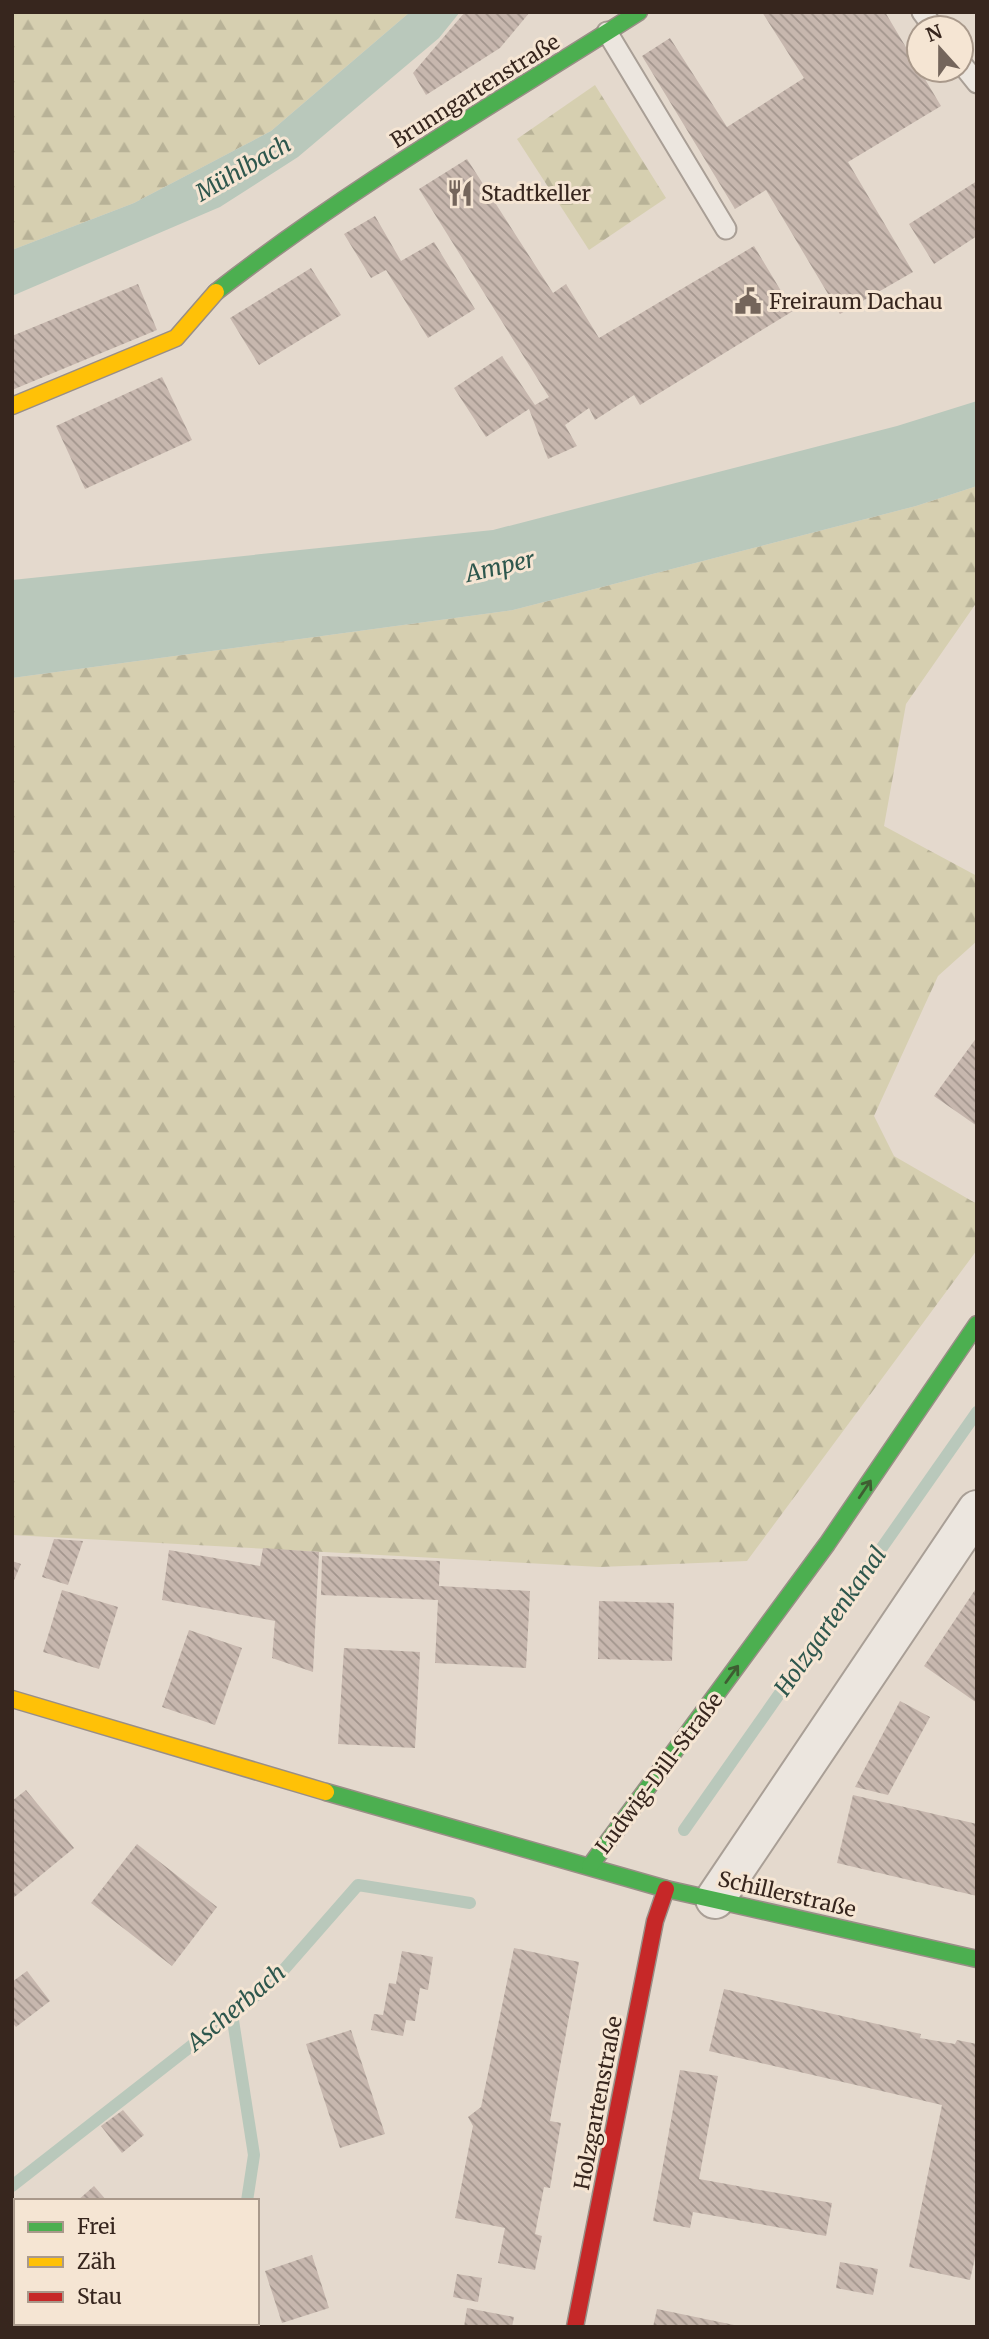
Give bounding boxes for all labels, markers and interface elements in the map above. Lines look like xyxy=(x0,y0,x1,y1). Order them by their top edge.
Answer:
north arrow xyxy=(905,14,975,84)
text: N xyxy=(923,19,945,47)
street label: Brunngartenstraße xyxy=(385,28,565,154)
water label: Mühlbach xyxy=(189,129,296,207)
restaurant icon: Stadtkeller xyxy=(445,178,475,208)
place label: Stadtkeller xyxy=(481,180,591,207)
public building icon: Freiraum Dachau xyxy=(733,286,763,316)
place label: Freiraum Dachau xyxy=(769,288,943,315)
water label: Amper xyxy=(461,544,538,588)
one-way arrow xyxy=(858,1480,872,1499)
water label: Holzgartenkanal xyxy=(767,1541,892,1702)
one-way arrow xyxy=(725,1665,740,1684)
street label: Ludwig-Dill-Straße xyxy=(590,1687,728,1859)
street label: Schillerstraße xyxy=(715,1865,859,1923)
water label: Ascherbach xyxy=(179,1957,291,2058)
street label: Holzgartenstraße xyxy=(568,2014,628,2192)
legend xyxy=(14,2199,259,2325)
text: Frei xyxy=(77,2213,116,2240)
text: Zäh xyxy=(77,2248,116,2275)
text: Stau xyxy=(77,2283,122,2310)

